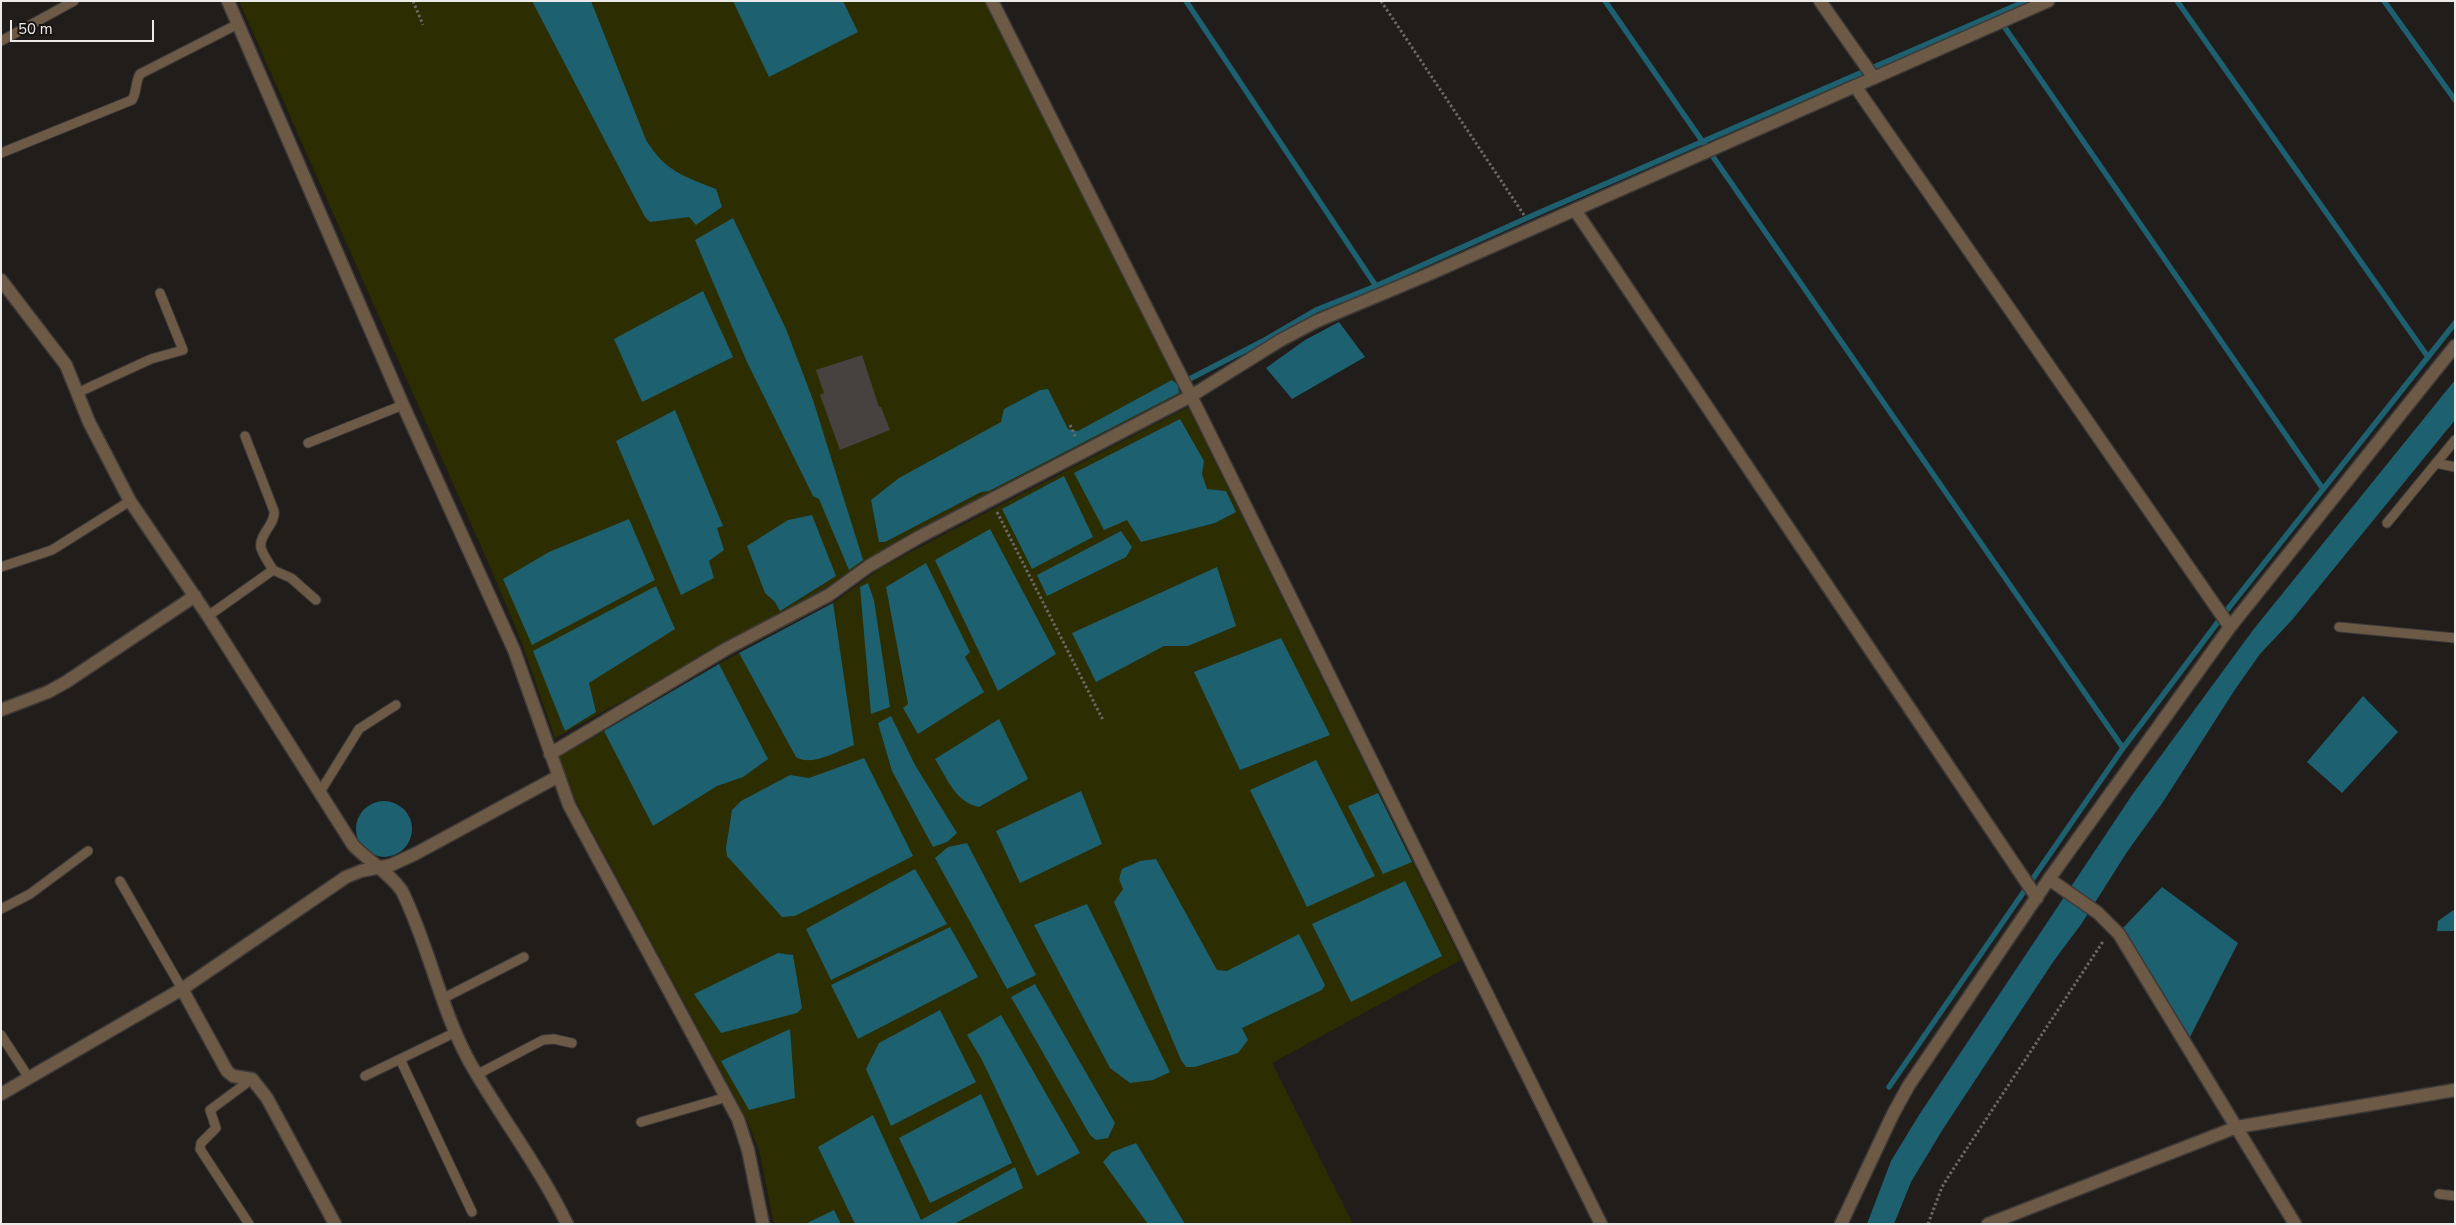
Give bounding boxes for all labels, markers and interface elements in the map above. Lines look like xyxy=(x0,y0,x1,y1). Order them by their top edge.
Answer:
scale bar xyxy=(12,10,156,42)
text: 50 m xyxy=(18,19,53,39)

